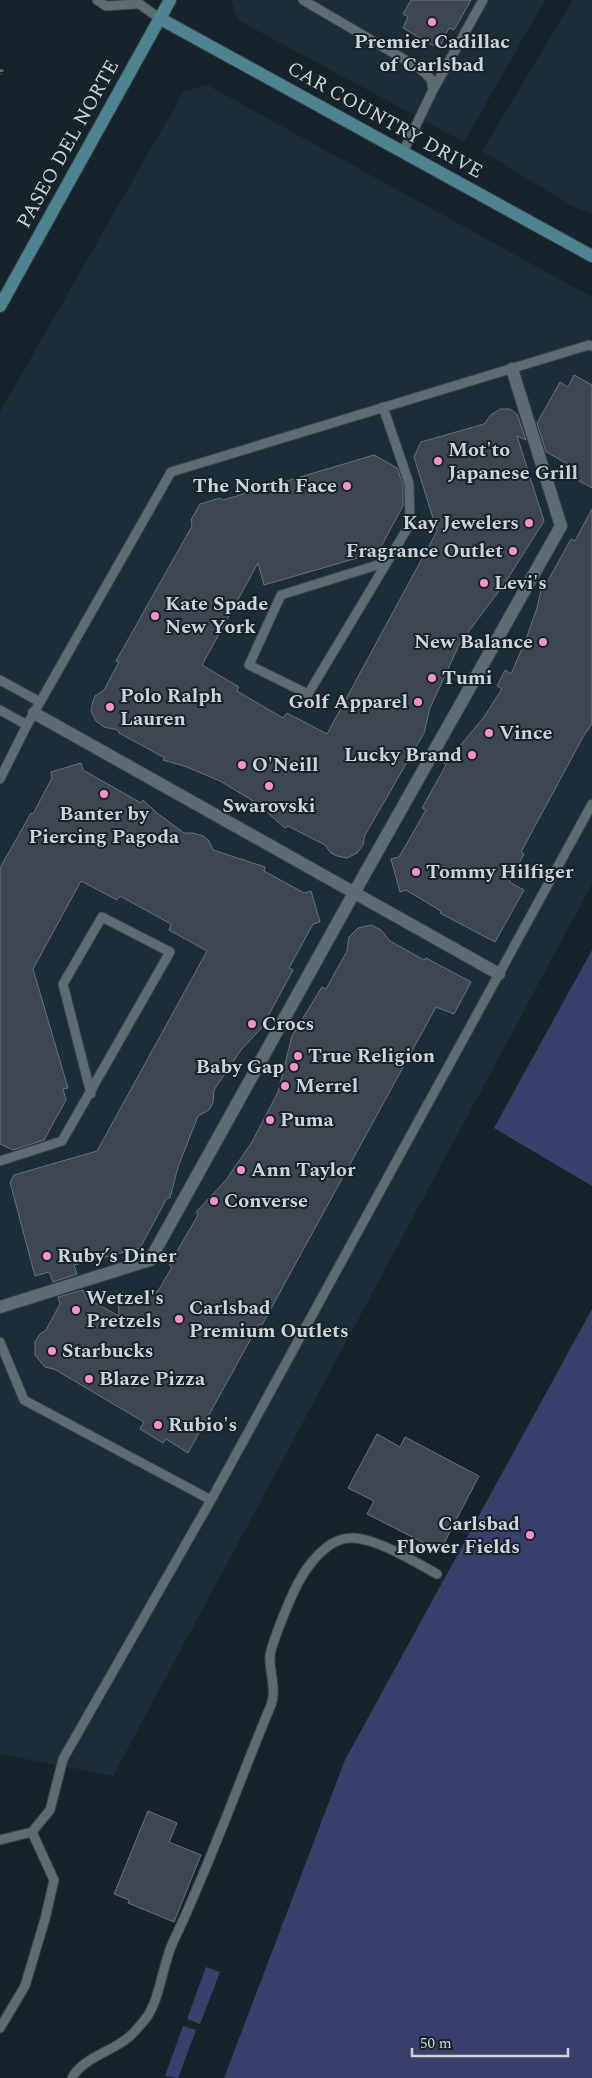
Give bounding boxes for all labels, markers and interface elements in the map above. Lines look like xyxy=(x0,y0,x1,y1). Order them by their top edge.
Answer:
marker: Premier Cadillac of Carlsbad xyxy=(426,16,438,28)
place label: Premier Cadillac of Carlsbad xyxy=(354,27,510,80)
street label: PASEO DEL NORTE xyxy=(9,54,127,234)
street label: CAR COUNTRY DRIVE xyxy=(282,54,488,186)
place label: Mot'to Japanese Grill xyxy=(448,435,578,488)
marker: Mot'to Japanese Grill xyxy=(432,455,444,467)
place label: The North Face xyxy=(193,471,337,501)
marker: The North Face xyxy=(341,480,353,492)
place label: Kay Jewelers xyxy=(402,508,519,538)
marker: Kay Jewelers xyxy=(523,517,535,529)
place label: Fragrance Outlet xyxy=(346,536,503,566)
marker: Fragrance Outlet xyxy=(507,545,519,557)
place label: Levi's xyxy=(494,568,547,598)
marker: Levi's xyxy=(478,577,490,589)
place label: Kate Spade New York xyxy=(165,589,268,642)
marker: Kate Spade New York xyxy=(149,610,161,622)
place label: New Balance xyxy=(414,627,533,657)
marker: New Balance xyxy=(537,636,549,648)
place label: Tumi xyxy=(442,663,492,693)
marker: Tumi xyxy=(426,672,438,684)
place label: Polo Ralph Lauren xyxy=(120,681,222,734)
place label: Golf Apparel xyxy=(288,687,408,717)
marker: Golf Apparel xyxy=(412,696,424,708)
marker: Polo Ralph Lauren xyxy=(104,701,116,713)
place label: Vince xyxy=(499,718,552,748)
marker: Vince xyxy=(483,727,495,739)
place label: Lucky Brand xyxy=(344,740,462,770)
marker: Lucky Brand xyxy=(466,749,478,761)
place label: O'Neill xyxy=(252,750,319,780)
marker: O'Neill xyxy=(236,759,248,771)
marker: Swarovski xyxy=(263,780,275,792)
marker: Banter by Piercing Pagoda xyxy=(98,788,110,800)
place label: Swarovski xyxy=(223,791,315,821)
place label: Banter by Piercing Pagoda xyxy=(29,799,180,852)
place label: Tommy Hilfiger xyxy=(426,857,574,887)
marker: Tommy Hilfiger xyxy=(410,866,422,878)
place label: Crocs xyxy=(262,1009,314,1039)
marker: Crocs xyxy=(246,1018,258,1030)
place label: True Religion xyxy=(308,1041,435,1071)
marker: True Religion xyxy=(292,1050,304,1062)
place label: Baby Gap xyxy=(196,1052,284,1082)
marker: Baby Gap xyxy=(288,1061,300,1073)
place label: Merrel xyxy=(295,1071,358,1101)
marker: Merrel xyxy=(279,1080,291,1092)
place label: Puma xyxy=(280,1105,334,1135)
marker: Puma xyxy=(264,1114,276,1126)
place label: Ann Taylor xyxy=(251,1155,356,1185)
marker: Ann Taylor xyxy=(235,1164,247,1176)
place label: Converse xyxy=(224,1186,308,1216)
marker: Converse xyxy=(208,1195,220,1207)
place label: Ruby’s Diner xyxy=(57,1241,177,1271)
marker: Ruby’s Diner xyxy=(41,1250,53,1262)
place label: Wetzel's Pretzels xyxy=(86,1283,164,1336)
place label: Carlsbad Premium Outlets xyxy=(189,1293,349,1346)
marker: Wetzel's Pretzels xyxy=(70,1304,82,1316)
marker: Carlsbad Premium Outlets xyxy=(173,1313,185,1325)
place label: Starbucks xyxy=(62,1336,154,1366)
marker: Starbucks xyxy=(46,1345,58,1357)
place label: Blaze Pizza xyxy=(99,1364,206,1394)
marker: Blaze Pizza xyxy=(83,1373,95,1385)
place label: Rubio's xyxy=(168,1410,237,1440)
marker: Rubio's xyxy=(152,1419,164,1431)
place label: Carlsbad Flower Fields xyxy=(396,1509,520,1562)
marker: Carlsbad Flower Fields xyxy=(524,1529,536,1541)
scale bar xyxy=(412,2026,568,2058)
text: 50 m xyxy=(420,2032,452,2055)

